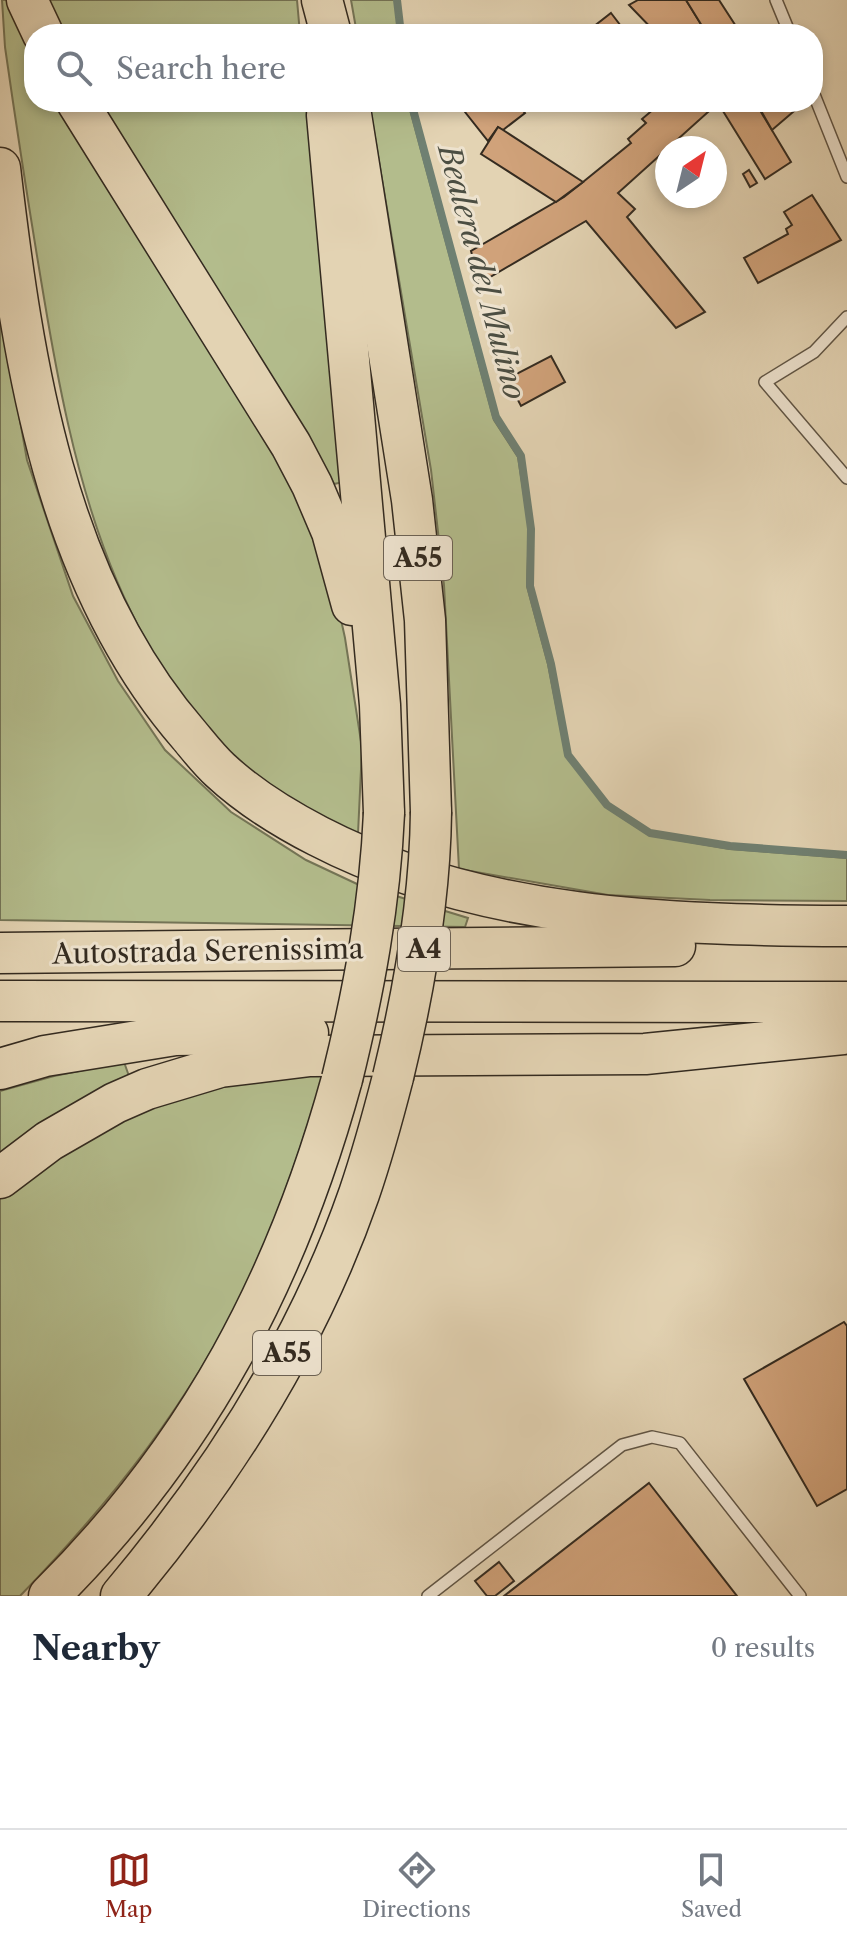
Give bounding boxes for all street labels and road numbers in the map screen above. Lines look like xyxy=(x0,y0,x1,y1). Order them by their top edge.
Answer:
road number: A55 xyxy=(384,536,452,580)
road number: A4 xyxy=(398,927,450,971)
street label: Autostrada Serenissima xyxy=(51,931,364,971)
road number: A55 xyxy=(253,1331,321,1375)

